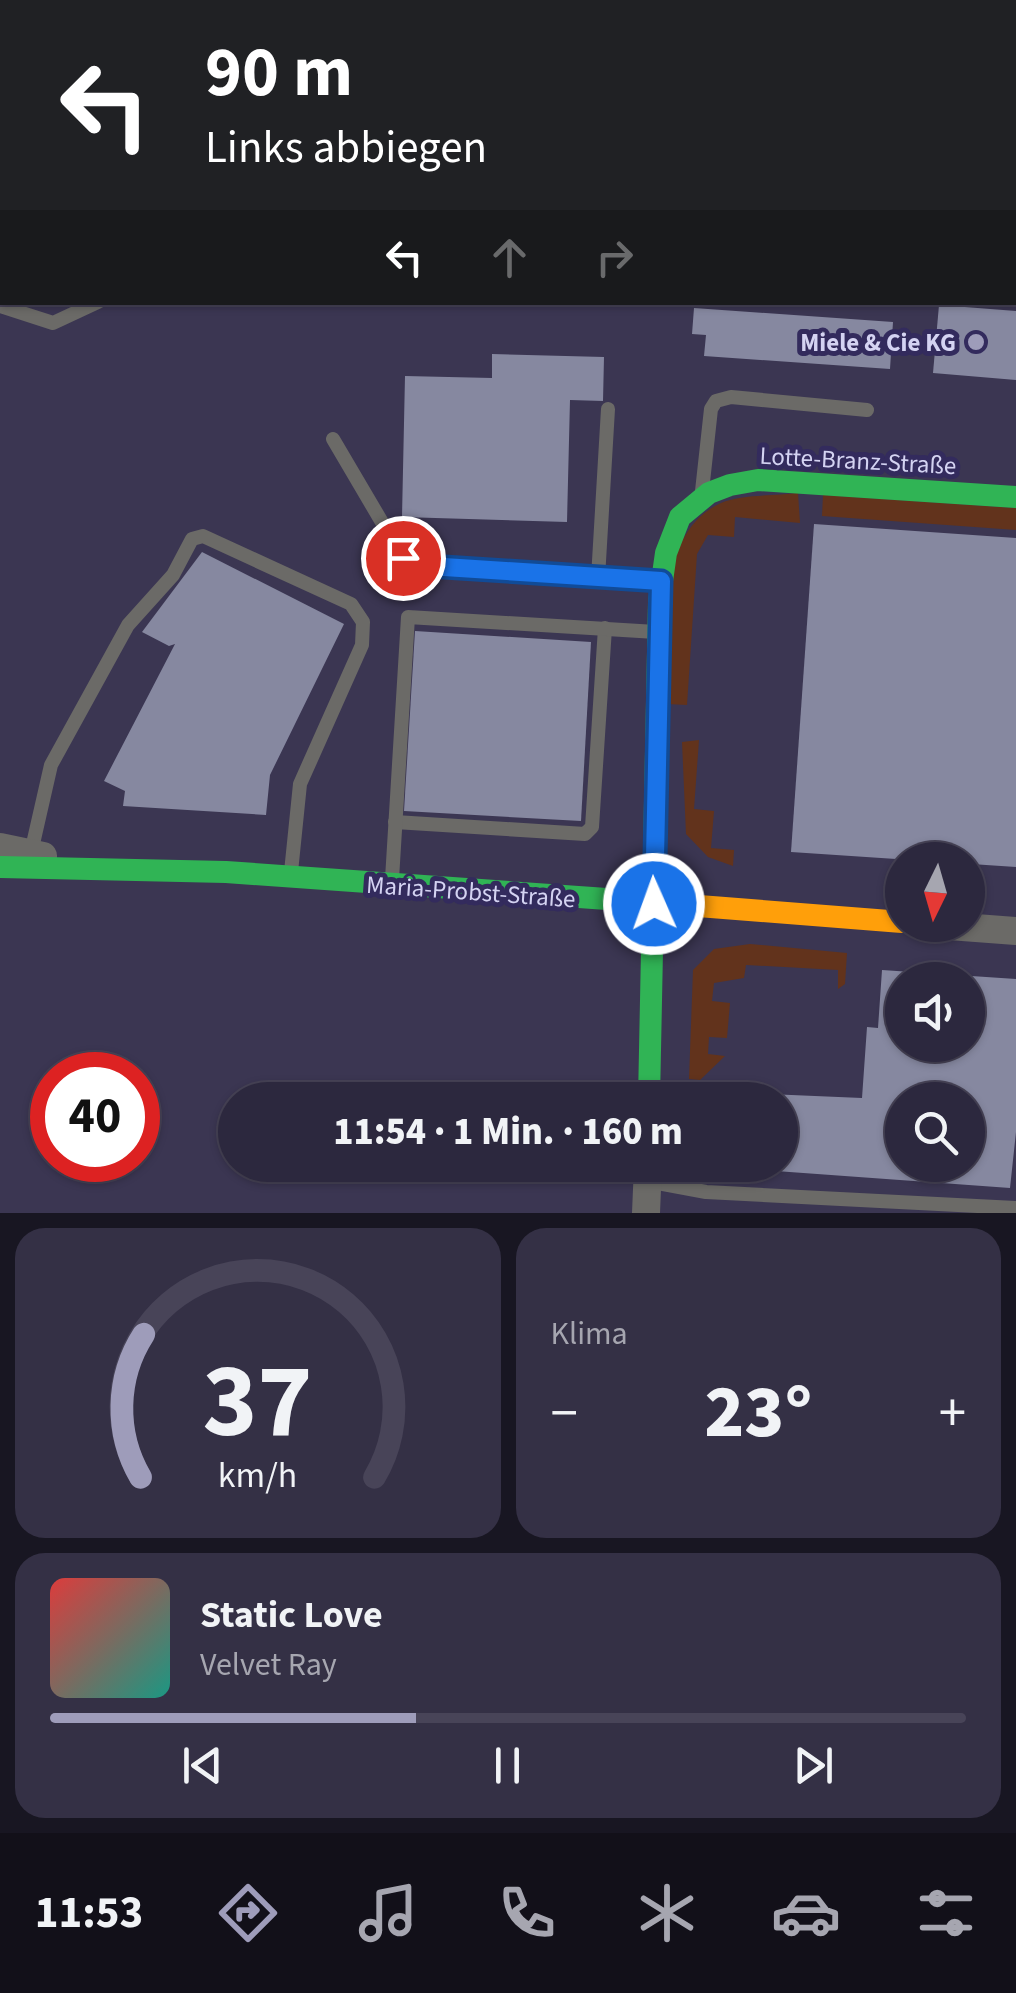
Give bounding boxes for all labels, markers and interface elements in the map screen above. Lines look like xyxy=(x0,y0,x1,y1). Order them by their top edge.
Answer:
text: 90 m xyxy=(205,23,353,123)
icon: left xyxy=(40,40,170,170)
text: Links abbiegen xyxy=(205,116,487,180)
icon: left xyxy=(377,230,432,285)
icon: ahead xyxy=(482,230,537,285)
icon: right xyxy=(587,230,642,285)
place label: Miele & Cie KG xyxy=(800,325,956,361)
marker: Miele & Cie KG xyxy=(965,331,987,353)
street label: Lotte-Branz-Straße xyxy=(759,438,957,484)
pin xyxy=(361,516,446,601)
icon: arrive xyxy=(376,531,431,586)
north arrow xyxy=(885,842,985,942)
map controls xyxy=(885,842,985,1182)
position arrow xyxy=(602,852,706,956)
street label: Maria-Probst-Straße xyxy=(365,867,577,917)
button: sound xyxy=(885,962,985,1062)
speed limit sign: 40 xyxy=(30,1052,160,1182)
button: search xyxy=(885,1082,985,1182)
text: 11:54 · 1 Min. · 160 m xyxy=(333,1105,683,1159)
text: Klima xyxy=(551,1311,628,1357)
text: 37 xyxy=(203,1329,313,1477)
text: 23° xyxy=(704,1359,812,1466)
text: − xyxy=(551,1375,578,1453)
text: + xyxy=(939,1375,966,1453)
text: km/h xyxy=(218,1450,297,1501)
text: Static Love xyxy=(200,1588,383,1642)
text: Velvet Ray xyxy=(200,1642,337,1688)
icon: previous xyxy=(175,1738,230,1793)
icon: pause xyxy=(480,1738,535,1793)
icon: next xyxy=(786,1738,841,1793)
icon: directions xyxy=(213,1878,283,1948)
icon: music xyxy=(353,1878,423,1948)
icon: phone xyxy=(492,1878,562,1948)
icon: climate xyxy=(632,1878,702,1948)
icon: car xyxy=(771,1878,841,1948)
icon: filters xyxy=(911,1878,981,1948)
text: 11:53 xyxy=(35,1881,143,1945)

